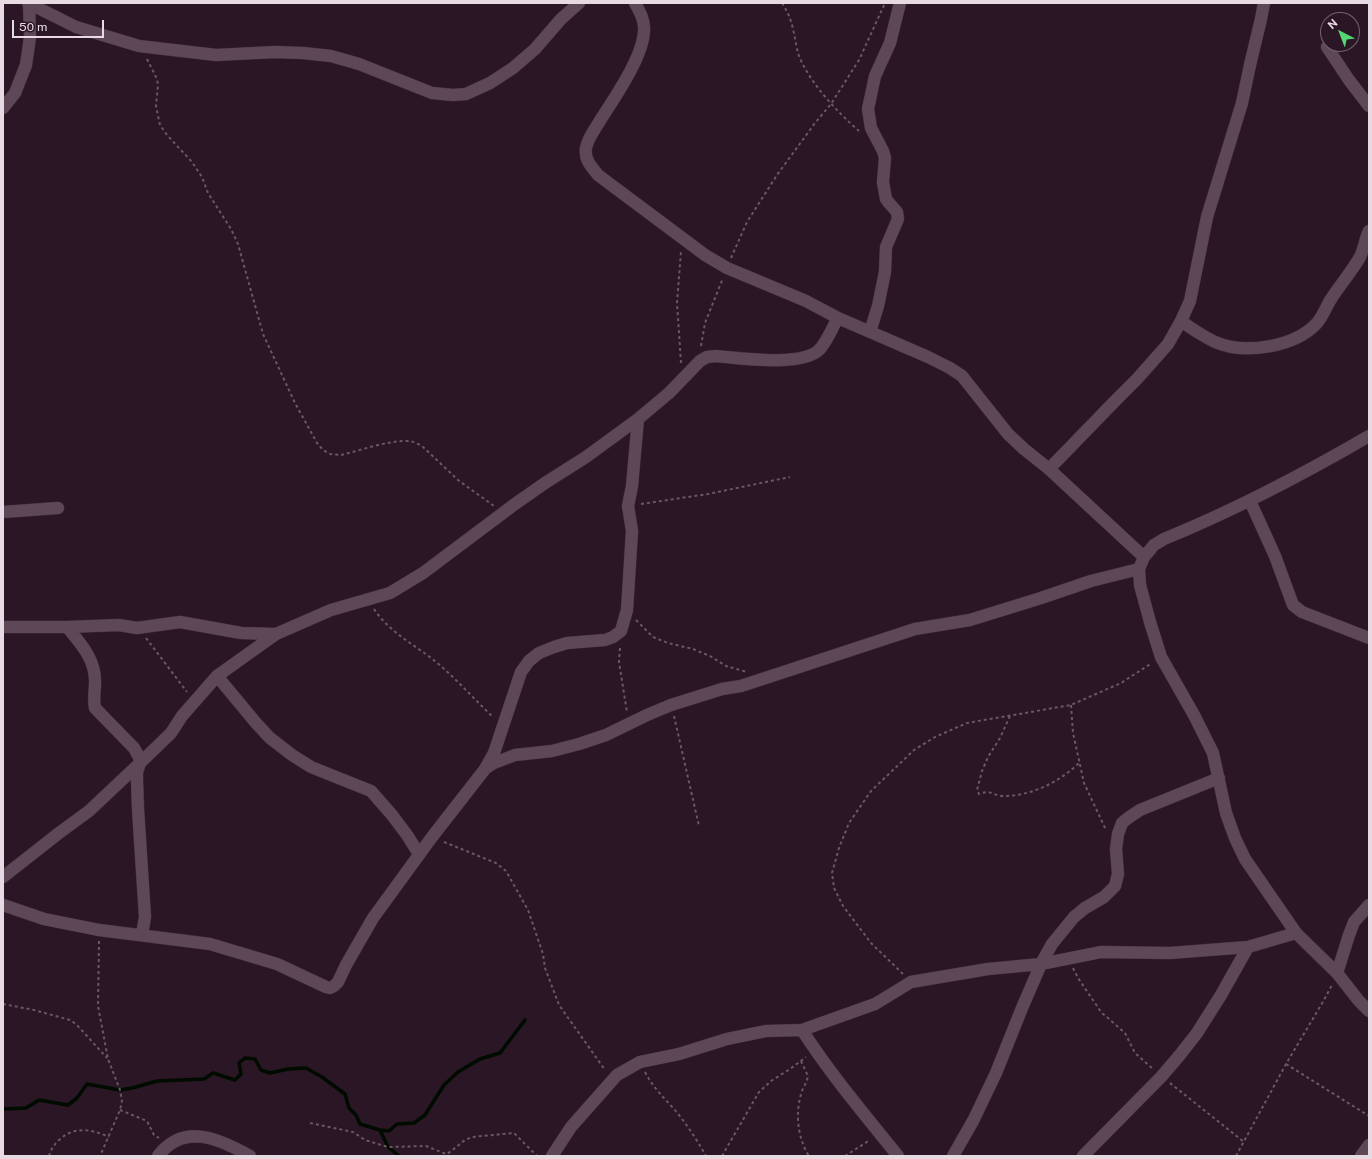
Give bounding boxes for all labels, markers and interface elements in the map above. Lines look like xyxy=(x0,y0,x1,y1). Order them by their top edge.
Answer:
scale bar xyxy=(14,12,106,38)
north arrow xyxy=(1320,12,1360,52)
text: N xyxy=(1325,16,1340,31)
text: 50 m xyxy=(19,20,47,34)

